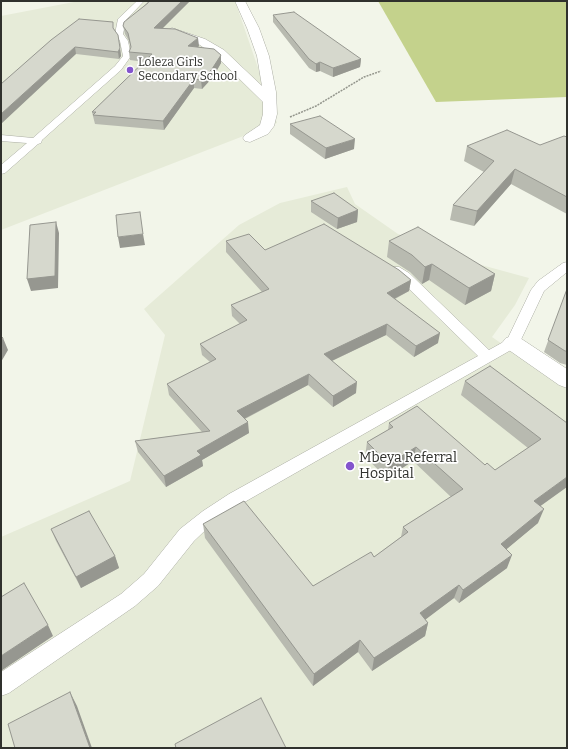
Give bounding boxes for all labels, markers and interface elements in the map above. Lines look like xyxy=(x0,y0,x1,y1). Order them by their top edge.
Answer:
place label: Loleza Girls Secondary School xyxy=(138,56,237,84)
marker: Loleza Girls Secondary School xyxy=(125,65,135,75)
place label: Mbeya Referral Hospital xyxy=(359,450,457,482)
marker: Mbeya Referral Hospital xyxy=(344,460,356,472)

